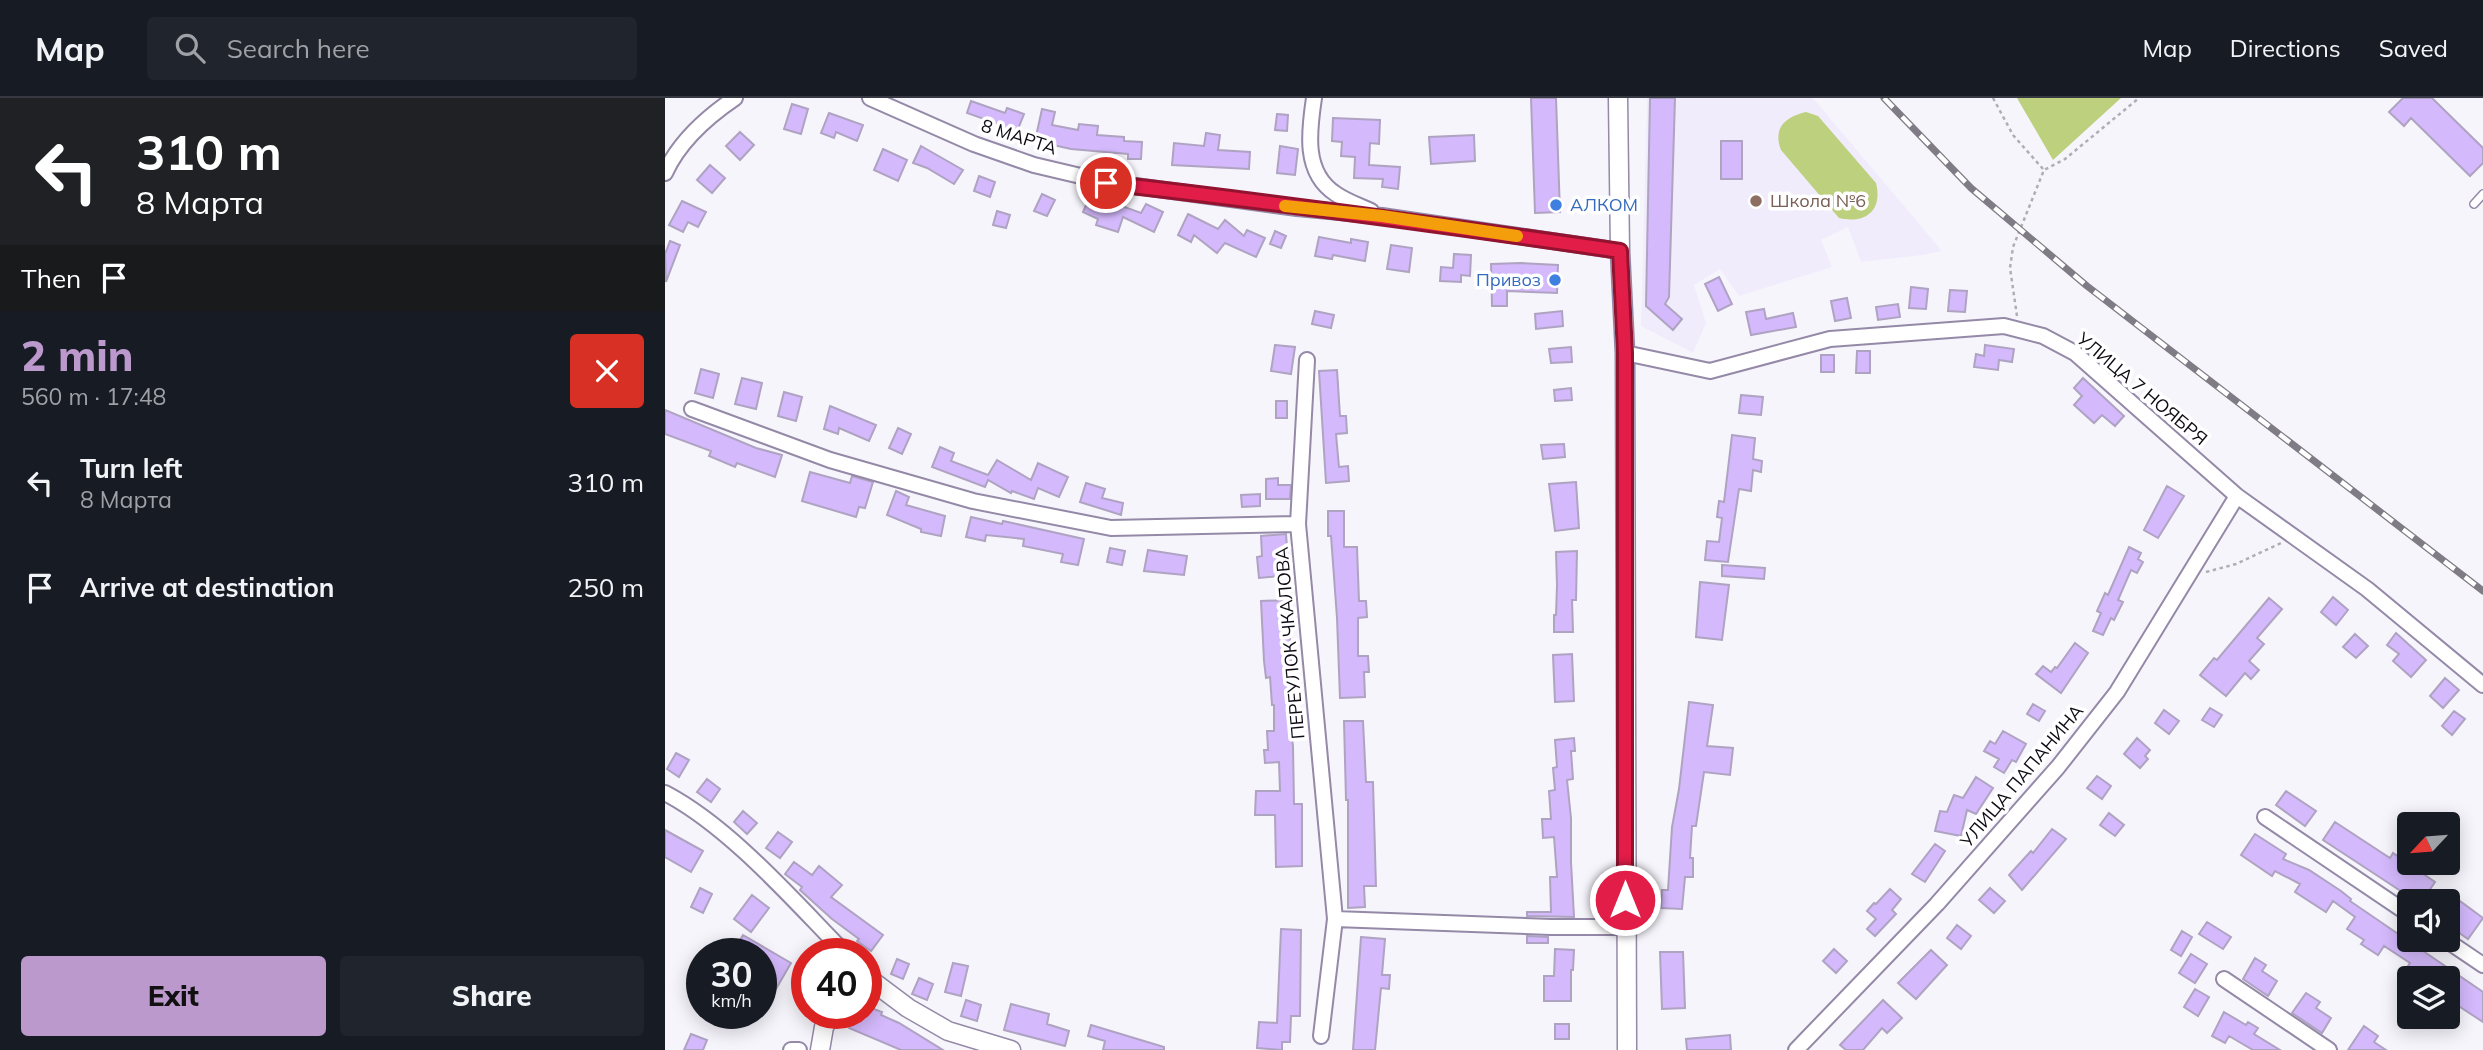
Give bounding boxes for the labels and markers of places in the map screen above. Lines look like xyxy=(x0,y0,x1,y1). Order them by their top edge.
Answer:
pin xyxy=(1076,153,1136,213)
place label: Школа №6 xyxy=(1770,189,1866,212)
place label: АЛКОМ xyxy=(1570,193,1638,216)
marker: Школа №6 xyxy=(1748,193,1764,209)
marker: АЛКОМ xyxy=(1548,197,1564,213)
place label: Привоз xyxy=(1476,268,1541,291)
marker: Привоз xyxy=(1547,272,1563,288)

